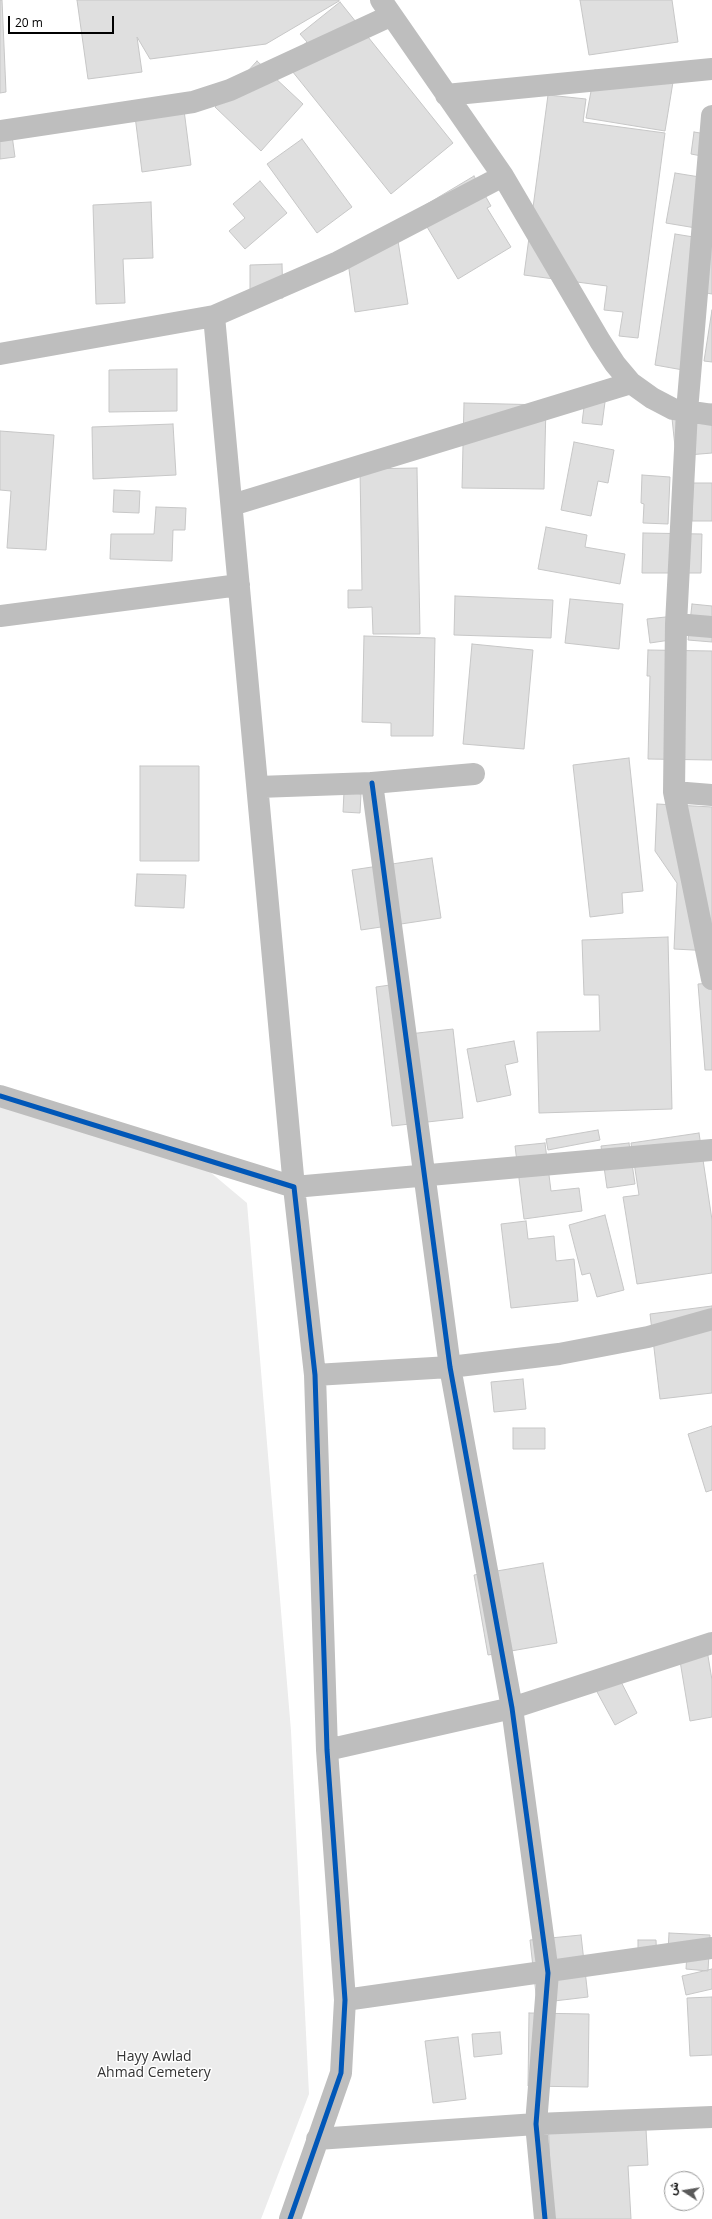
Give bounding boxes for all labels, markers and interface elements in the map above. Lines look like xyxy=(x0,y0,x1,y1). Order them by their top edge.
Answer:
scale bar xyxy=(10,8,116,34)
text: 20 m xyxy=(15,14,43,31)
park label: Hayy Awlad Ahmad Cemetery xyxy=(97,2049,211,2082)
north arrow xyxy=(664,2171,704,2211)
text: ش xyxy=(664,2181,681,2197)

